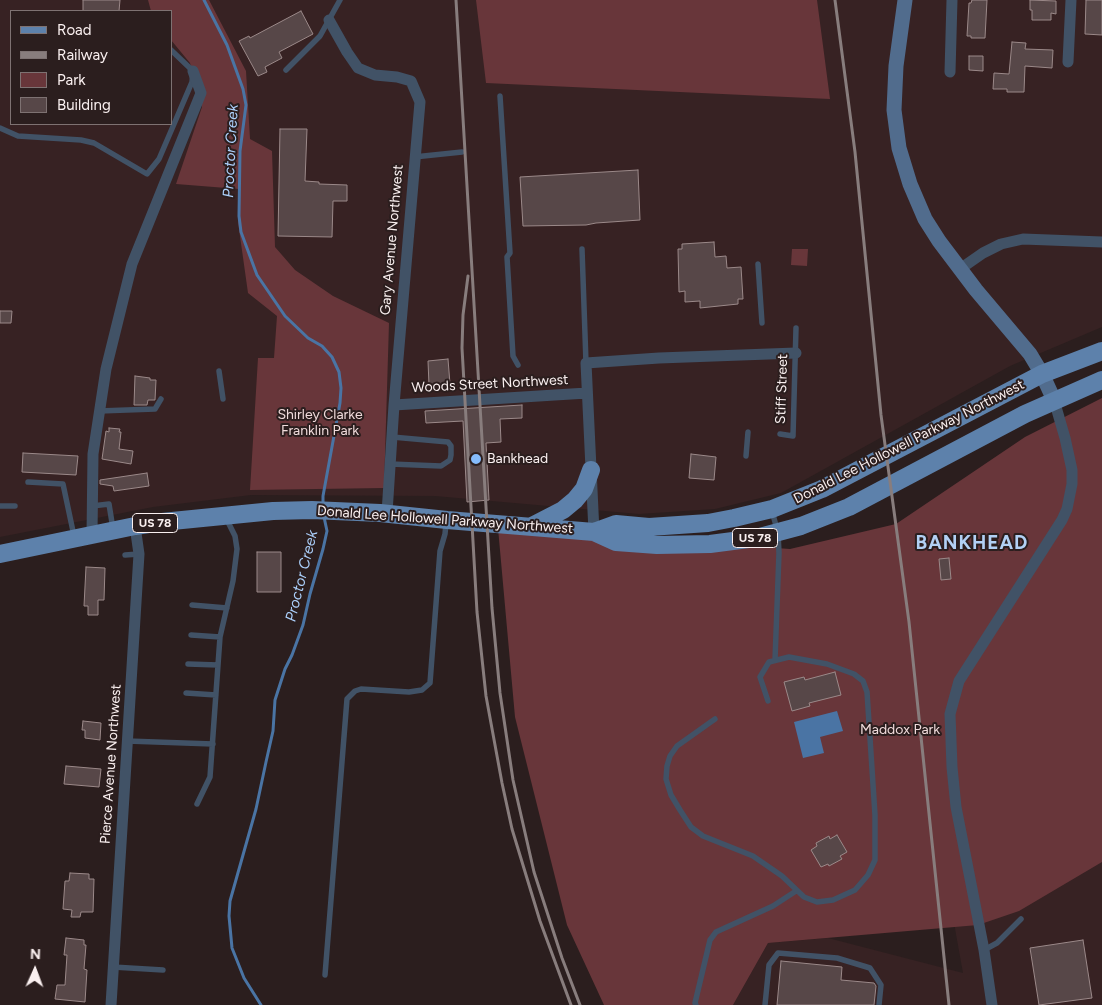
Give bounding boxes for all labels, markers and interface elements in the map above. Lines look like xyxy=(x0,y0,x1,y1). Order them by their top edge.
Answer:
legend xyxy=(10,10,172,125)
text: Road xyxy=(57,21,92,39)
text: Railway xyxy=(57,46,108,64)
text: Park xyxy=(57,71,86,89)
text: Building xyxy=(57,96,111,114)
water label: Proctor Creek xyxy=(220,104,242,198)
street label: Gary Avenue Northwest xyxy=(377,164,407,316)
street label: Stiff Street xyxy=(772,354,792,424)
street label: Woods Street Northwest xyxy=(411,372,569,396)
street label: Donald Lee Hollowell Parkway Northwest xyxy=(791,376,1027,508)
park label: Shirley Clarke Franklin Park xyxy=(277,407,363,440)
place label: Bankhead xyxy=(487,451,548,467)
marker: Bankhead xyxy=(469,452,483,466)
street label: Donald Lee Hollowell Parkway Northwest xyxy=(316,503,574,537)
road number: US 78 xyxy=(132,514,178,532)
water label: Proctor Creek xyxy=(282,528,322,624)
road number: US 78 xyxy=(732,528,778,548)
district label: BANKHEAD xyxy=(915,532,1029,554)
street label: Pierce Avenue Northwest xyxy=(97,684,125,844)
park label: Maddox Park xyxy=(860,722,940,738)
north arrow xyxy=(10,945,60,995)
text: N xyxy=(30,946,41,963)

